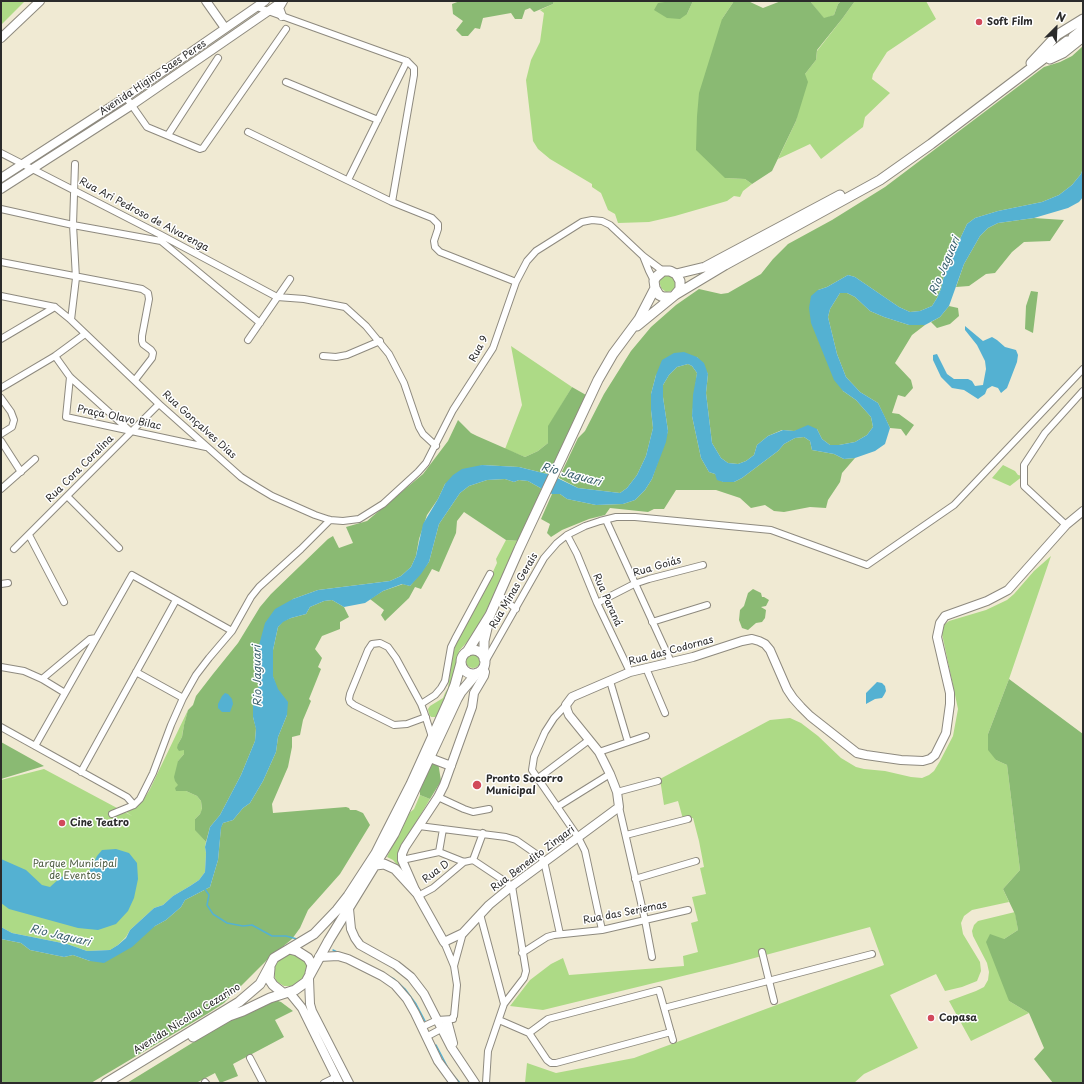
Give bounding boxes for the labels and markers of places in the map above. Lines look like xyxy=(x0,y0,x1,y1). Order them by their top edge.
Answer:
place label: Soft Film xyxy=(987,16,1033,28)
marker: Soft Film xyxy=(974,17,984,27)
place label: Pronto Socorro Municipal xyxy=(486,773,563,796)
marker: Pronto Socorro Municipal xyxy=(471,779,483,791)
place label: Cine Teatro xyxy=(70,817,129,829)
marker: Cine Teatro xyxy=(57,818,67,828)
place label: Copasa xyxy=(939,1012,977,1024)
marker: Copasa xyxy=(926,1013,936,1023)

